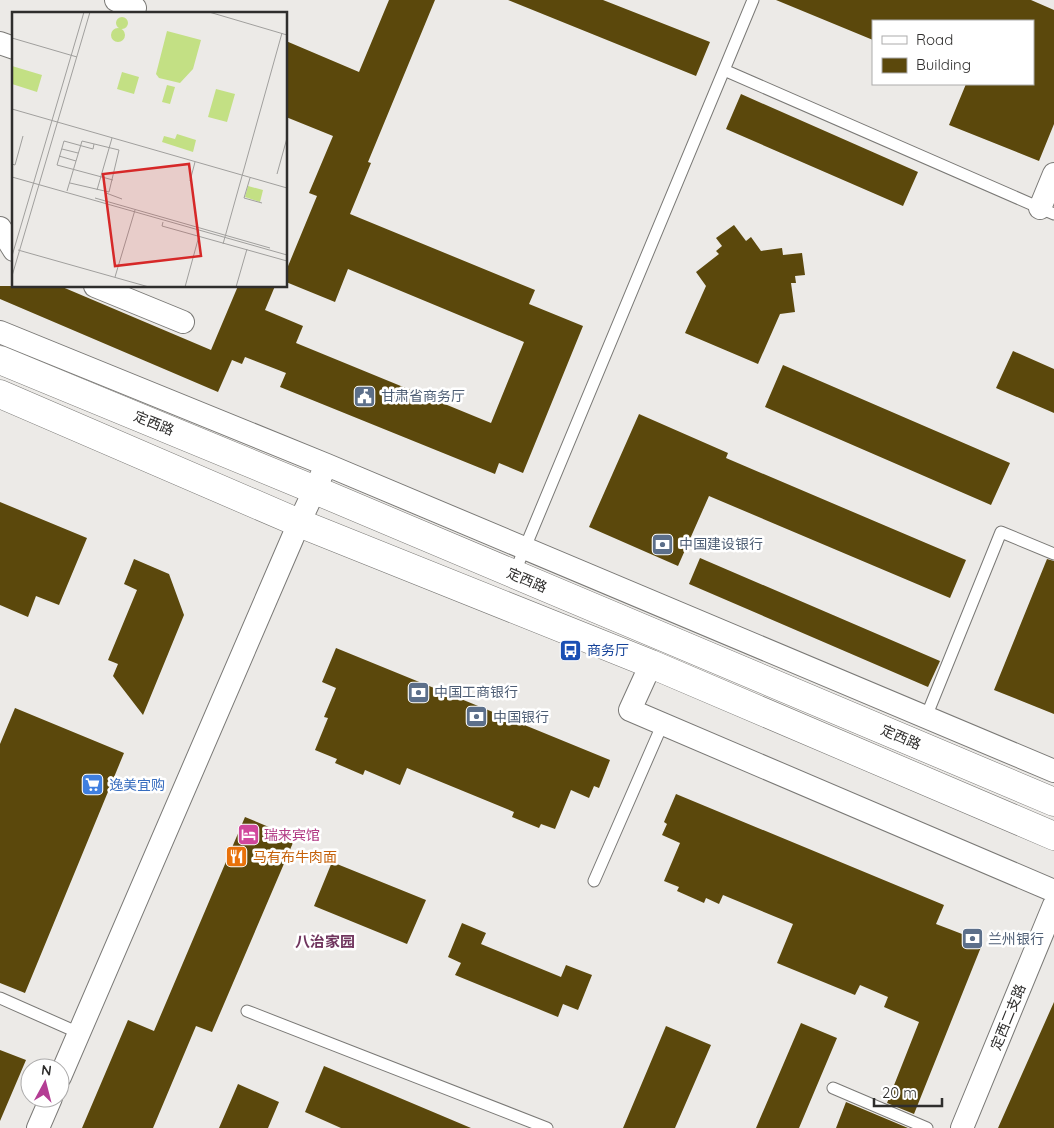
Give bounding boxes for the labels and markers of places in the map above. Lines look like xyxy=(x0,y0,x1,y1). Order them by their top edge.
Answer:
public building icon: 甘肃省商务厅 xyxy=(353,384,377,408)
place label: 甘肃省商务厅 xyxy=(381,387,465,405)
bank icon: 中国建设银行 xyxy=(651,532,675,556)
place label: 中国建设银行 xyxy=(679,535,763,553)
bus stop icon: 商务厅 xyxy=(559,638,583,662)
place label: 商务厅 xyxy=(587,641,629,659)
bank icon: 中国工商银行 xyxy=(406,680,430,704)
place label: 中国工商银行 xyxy=(434,683,518,701)
bank icon: 中国银行 xyxy=(465,705,489,729)
place label: 中国银行 xyxy=(493,708,549,726)
supermarket icon: 逸美宜购 xyxy=(81,773,105,797)
place label: 逸美宜购 xyxy=(109,776,165,794)
hotel icon: 瑞来宾馆 xyxy=(236,823,260,847)
place label: 瑞来宾馆 xyxy=(264,826,320,844)
restaurant icon: 马有布牛肉面 xyxy=(225,845,249,869)
place label: 马有布牛肉面 xyxy=(253,848,337,866)
bank icon: 兰州银行 xyxy=(960,927,984,951)
place label: 兰州银行 xyxy=(988,930,1044,948)

